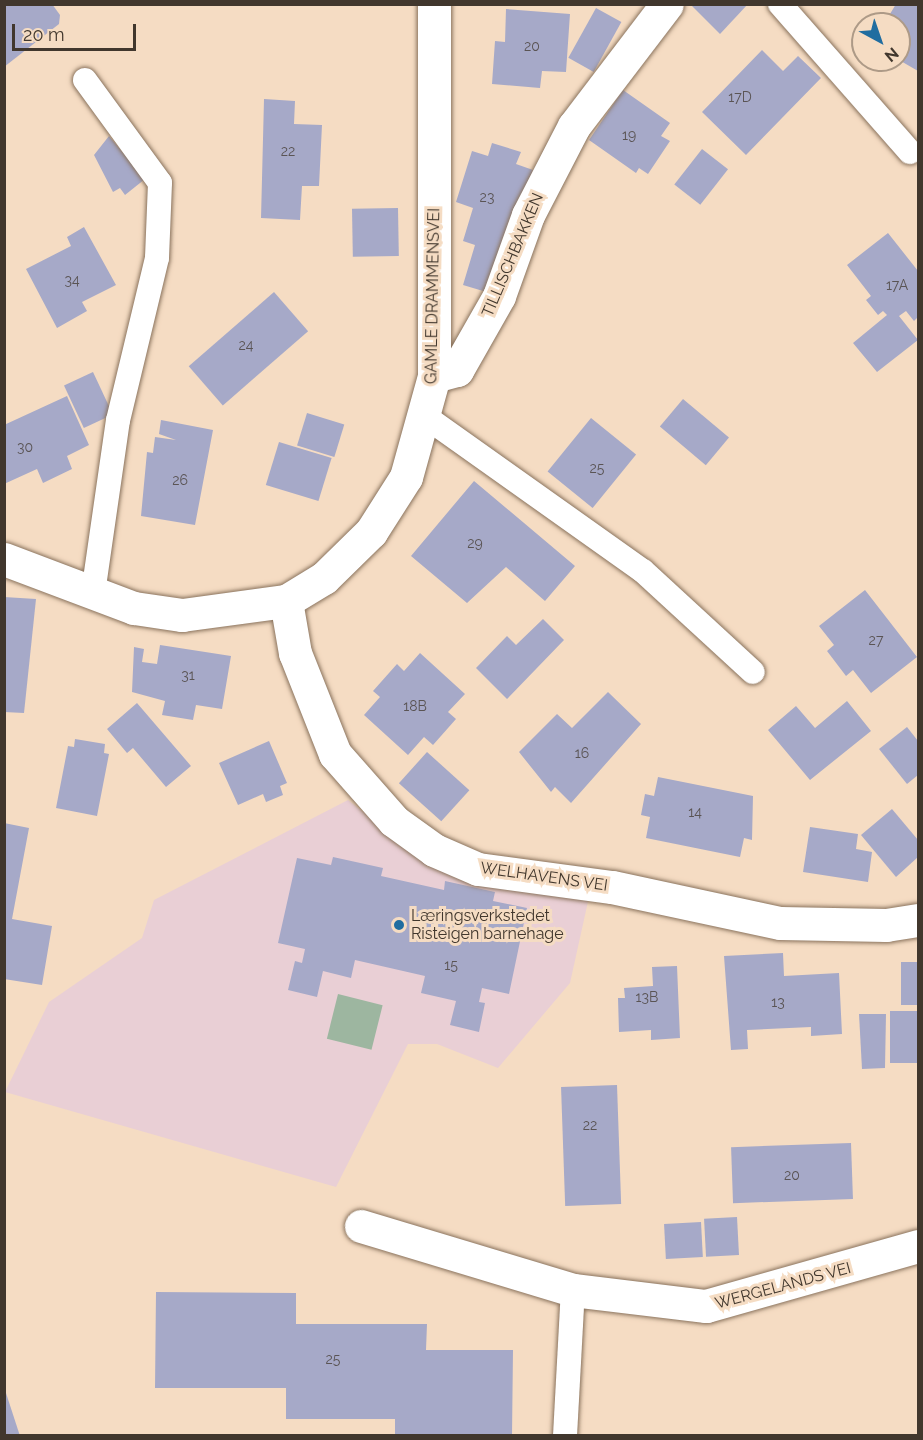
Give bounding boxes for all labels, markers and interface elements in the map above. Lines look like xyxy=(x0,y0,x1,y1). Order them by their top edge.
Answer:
scale bar xyxy=(15,12,140,50)
north arrow xyxy=(851,12,911,72)
text: 20 m xyxy=(23,24,65,45)
house number: 20 xyxy=(524,38,540,54)
text: N xyxy=(881,43,902,66)
house number: 17D xyxy=(728,89,752,105)
house number: 19 xyxy=(622,127,636,143)
house number: 22 xyxy=(281,143,295,159)
house number: 23 xyxy=(480,189,494,205)
street label: TILLISCHBAKKEN xyxy=(478,190,548,320)
street label: GAMLE DRAMMENSVEI xyxy=(422,208,444,384)
house number: 34 xyxy=(64,272,80,288)
house number: 17A xyxy=(886,277,908,293)
house number: 24 xyxy=(239,337,253,353)
house number: 30 xyxy=(17,439,33,455)
house number: 25 xyxy=(590,460,604,476)
house number: 26 xyxy=(172,472,188,488)
house number: 29 xyxy=(467,535,483,551)
house number: 27 xyxy=(869,632,883,648)
house number: 31 xyxy=(181,667,195,683)
house number: 18B xyxy=(403,698,427,714)
house number: 16 xyxy=(575,745,589,761)
house number: 14 xyxy=(688,804,702,820)
street label: WELHAVENS VEI xyxy=(479,859,609,895)
place label: Læringsverkstedet Risteigen barnehage xyxy=(411,906,564,944)
marker: Læringsverkstedet Risteigen barnehage xyxy=(392,918,406,932)
house number: 15 xyxy=(444,957,458,973)
house number: 13B xyxy=(636,989,658,1005)
house number: 13 xyxy=(771,994,785,1010)
house number: 22 xyxy=(583,1117,597,1133)
house number: 20 xyxy=(784,1167,800,1183)
street label: WERGELANDS VEI xyxy=(713,1259,853,1313)
house number: 25 xyxy=(326,1351,340,1367)

